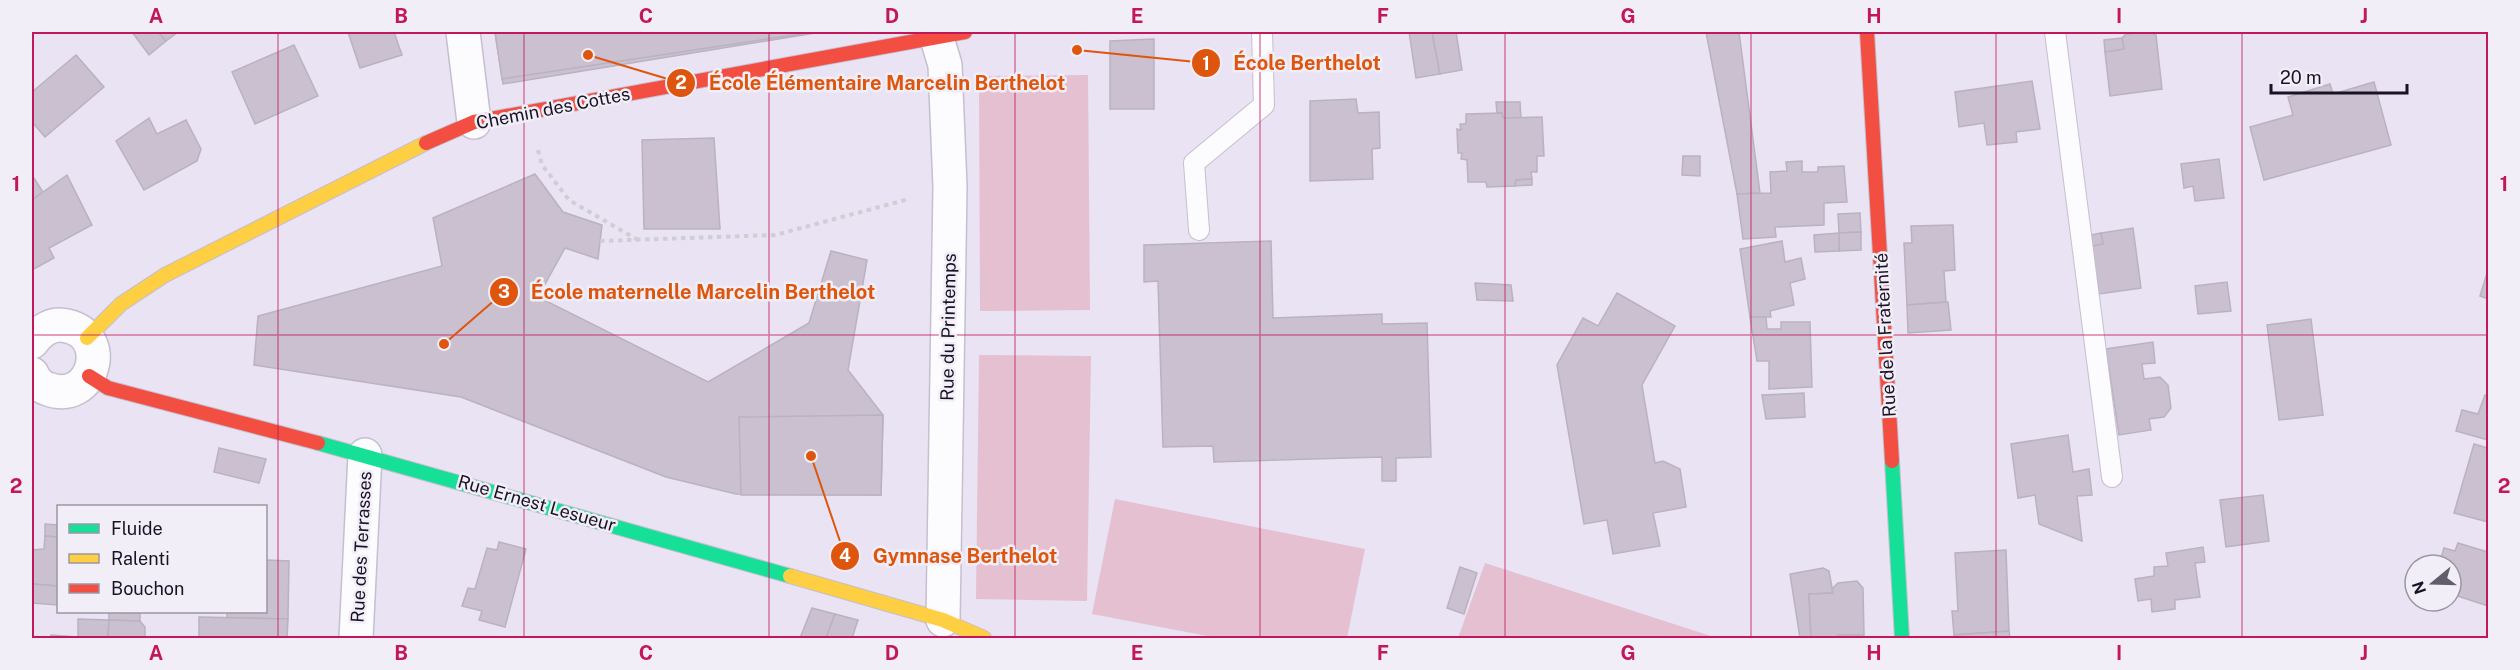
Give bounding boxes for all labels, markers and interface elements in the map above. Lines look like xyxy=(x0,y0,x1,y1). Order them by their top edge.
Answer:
text: A xyxy=(149,4,163,28)
text: B xyxy=(394,4,408,28)
text: C xyxy=(639,4,653,28)
text: D xyxy=(885,4,899,28)
text: E xyxy=(1131,4,1143,28)
text: F xyxy=(1377,4,1389,28)
text: G xyxy=(1620,4,1636,28)
text: H xyxy=(1866,4,1882,28)
text: I xyxy=(2116,4,2122,28)
text: J xyxy=(2360,4,2368,28)
callout: École Berthelot xyxy=(1191,44,1393,82)
text: École Berthelot xyxy=(1233,50,1381,75)
text: 1 xyxy=(1202,53,1210,74)
scale bar xyxy=(2271,57,2408,95)
callout: École Élémentaire Marcelin Berthelot xyxy=(666,64,1077,102)
text: 20 m xyxy=(2280,67,2322,88)
text: École Élémentaire Marcelin Berthelot xyxy=(709,70,1065,95)
text: 2 xyxy=(675,72,687,93)
street label: Chemin des Cottes xyxy=(474,83,632,133)
text: 1 xyxy=(12,172,20,196)
text: 1 xyxy=(2500,172,2508,196)
street label: Rue de la Fraternité xyxy=(1870,252,1900,418)
street label: Rue du Printemps xyxy=(936,253,960,401)
callout: École maternelle Marcelin Berthelot xyxy=(489,273,888,311)
text: École maternelle Marcelin Berthelot xyxy=(531,279,875,304)
text: 3 xyxy=(498,281,510,302)
street label: Rue Ernest Lesueur xyxy=(456,470,618,536)
street label: Rue des Terrasses xyxy=(347,471,375,623)
text: 2 xyxy=(10,474,22,498)
text: 2 xyxy=(2498,474,2510,498)
legend xyxy=(57,505,267,613)
text: Fluide xyxy=(111,518,163,539)
callout: Gymnase Berthelot xyxy=(830,537,1069,575)
text: Gymnase Berthelot xyxy=(873,544,1057,568)
text: 4 xyxy=(839,545,851,566)
text: Ralenti xyxy=(111,548,170,569)
north arrow xyxy=(2403,553,2463,613)
text: Bouchon xyxy=(111,578,184,599)
text: N xyxy=(2408,579,2430,597)
text: A xyxy=(149,641,163,665)
text: B xyxy=(394,641,408,665)
text: C xyxy=(639,641,653,665)
text: D xyxy=(885,641,899,665)
text: E xyxy=(1131,641,1143,665)
text: F xyxy=(1377,641,1389,665)
text: G xyxy=(1620,641,1636,665)
text: H xyxy=(1866,641,1882,665)
text: I xyxy=(2116,641,2122,665)
text: J xyxy=(2360,641,2368,665)

